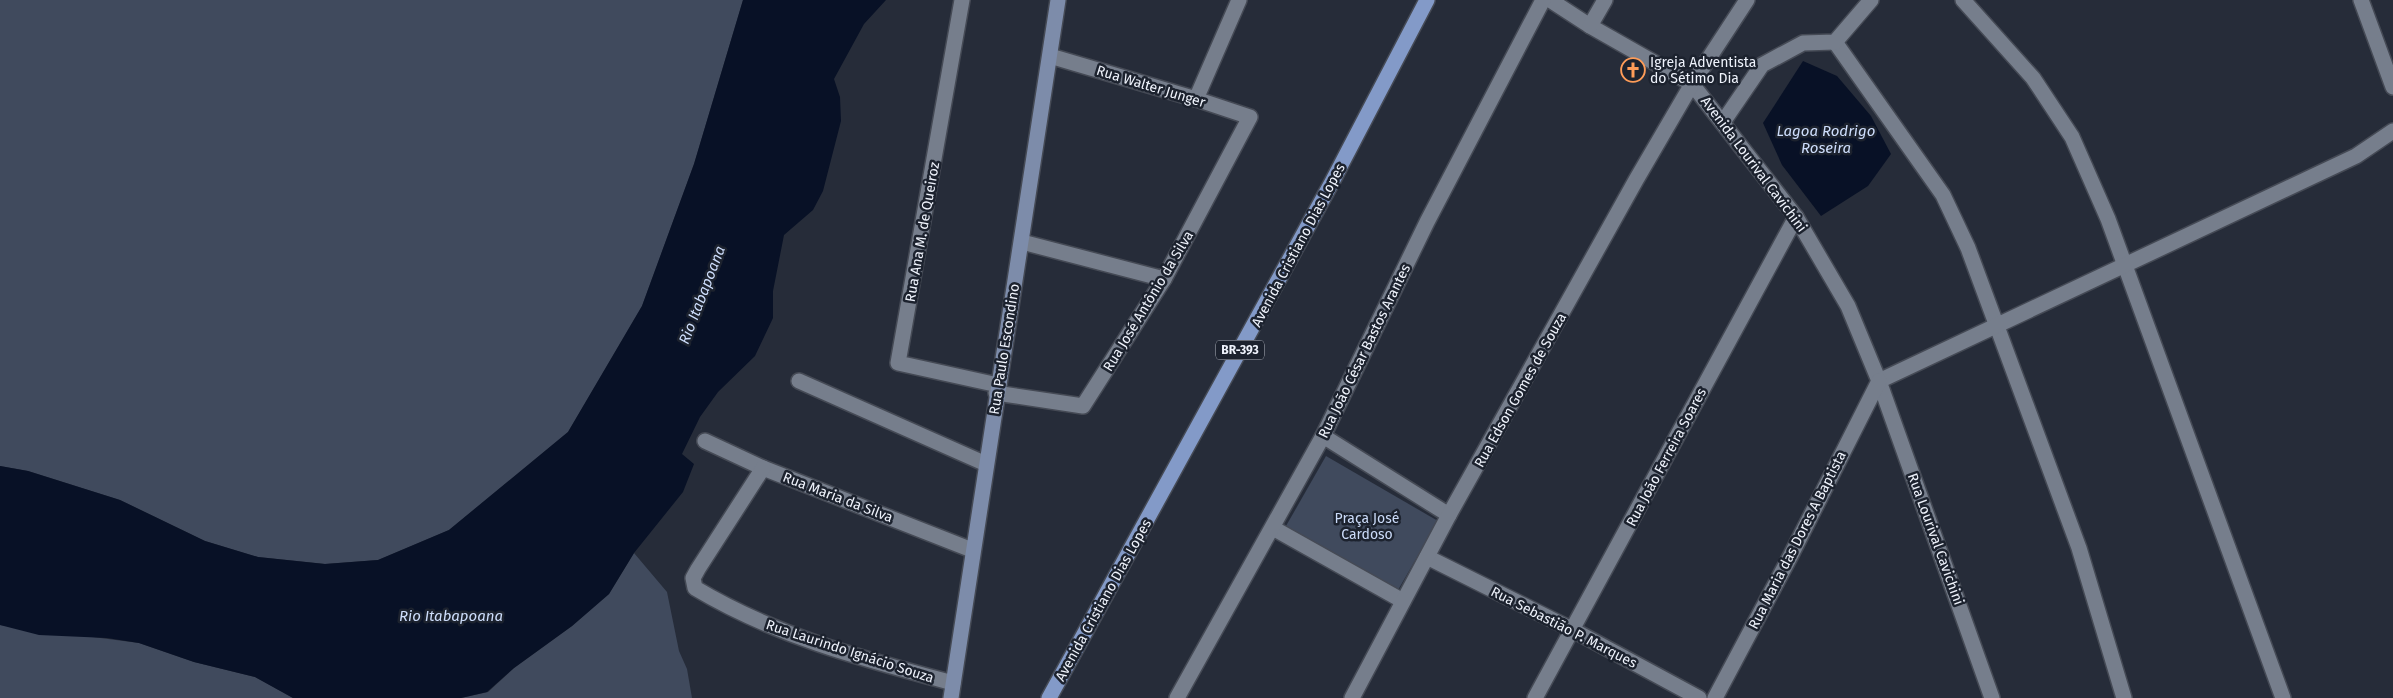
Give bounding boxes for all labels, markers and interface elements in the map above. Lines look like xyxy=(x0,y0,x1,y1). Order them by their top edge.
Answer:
place label: Igreja Adventista do Sétimo Dia xyxy=(1650,54,1756,87)
church icon: Igreja Adventista do Sétimo Dia xyxy=(1620,57,1646,83)
street label: Rua Walter Junger xyxy=(1094,62,1208,111)
street label: Avenida Lourival Cavichini xyxy=(1697,93,1810,236)
water label: Lagoa Rodrigo Roseira xyxy=(1777,122,1875,157)
street label: Avenida Cristiano Dias Lopes xyxy=(1248,160,1349,330)
street label: Rua Ana M. de Queiroz xyxy=(902,161,943,303)
street label: Rua José Antônio da Silva xyxy=(1100,228,1197,375)
water label: Rio Itabapoana xyxy=(675,243,729,347)
street label: Rua João César Bastos Arantes xyxy=(1315,261,1414,441)
street label: Rua Paulo Escondino xyxy=(986,282,1023,416)
street label: Rua Edson Gomes de Souza xyxy=(1471,310,1570,471)
road number: BR-393 xyxy=(1216,340,1264,360)
street label: Rua João Ferreira Soares xyxy=(1623,385,1710,529)
street label: Rua Maria das Dores A Baptista xyxy=(1745,448,1850,632)
street label: Rua Maria da Silva xyxy=(780,469,895,526)
street label: Rua Lourival Cavichini xyxy=(1904,471,1967,607)
park label: Praça José Cardoso xyxy=(1335,510,1399,543)
street label: Avenida Cristiano Dias Lopes xyxy=(1052,516,1155,684)
street label: Rua Sebastião P. Marques xyxy=(1488,583,1640,672)
water label: Rio Itabapoana xyxy=(399,607,503,625)
street label: Rua Laurindo Ignácio Souza xyxy=(764,616,936,687)

